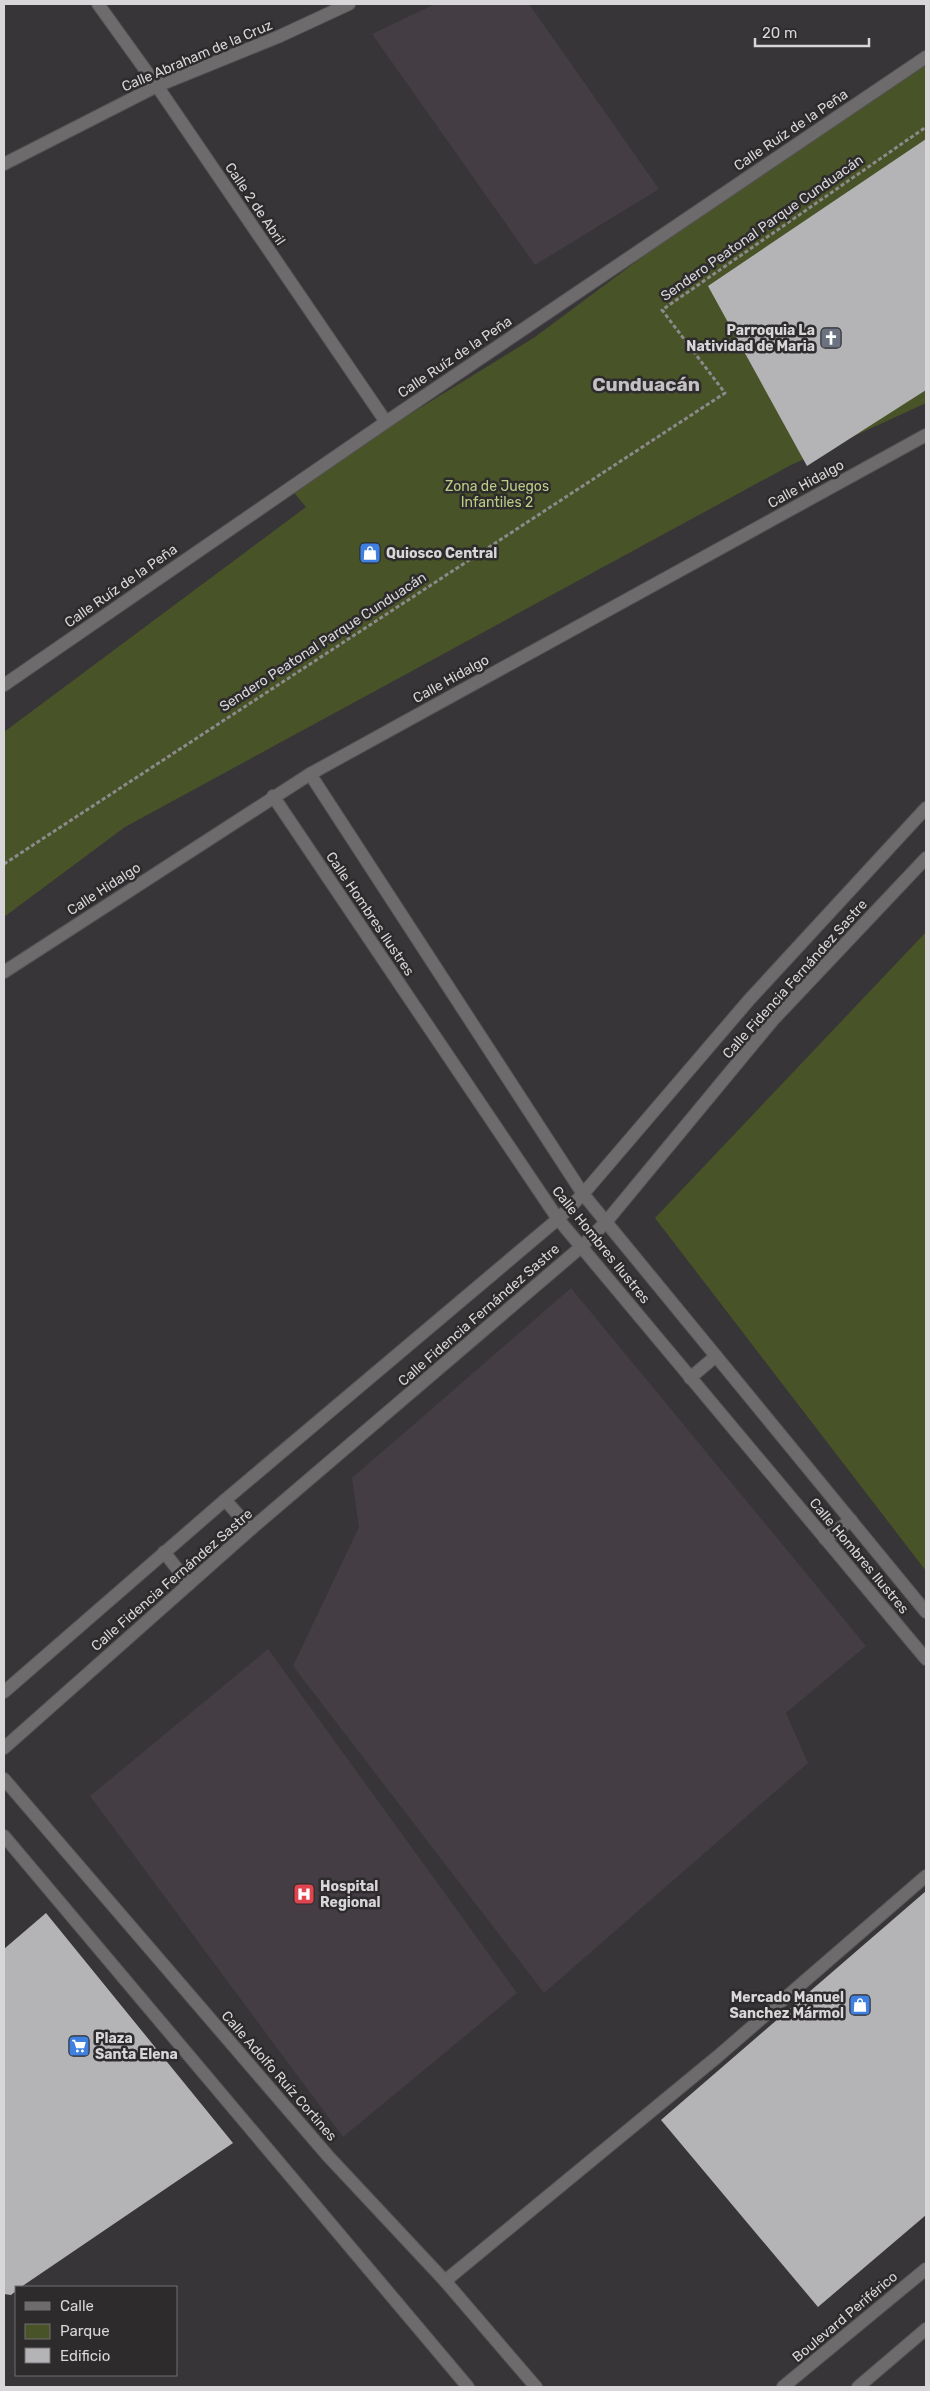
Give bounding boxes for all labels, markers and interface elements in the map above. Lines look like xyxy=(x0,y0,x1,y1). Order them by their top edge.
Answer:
scale bar xyxy=(755,15,869,47)
street label: Calle Abraham de la Cruz xyxy=(119,17,275,95)
text: 20 m xyxy=(762,24,797,42)
street label: Calle Ruíz de la Peña xyxy=(731,86,851,174)
street label: Sendero Peatonal Parque Cunduacán xyxy=(657,151,867,305)
street label: Calle 2 de Abril xyxy=(221,160,289,248)
street label: Calle Ruíz de la Peña xyxy=(395,313,515,401)
place label: Parroquia La Natividad de Maria xyxy=(686,322,815,355)
church icon: Parroquia La Natividad de Maria xyxy=(819,326,843,350)
district label: Cunduacán xyxy=(592,373,700,396)
street label: Calle Hidalgo xyxy=(765,456,847,512)
park label: Zona de Juegos Infantiles 2 xyxy=(445,478,549,511)
street label: Calle Ruíz de la Peña xyxy=(61,541,181,631)
shop icon: Quiosco Central xyxy=(358,541,382,565)
place label: Quiosco Central xyxy=(386,545,497,562)
street label: Sendero Peatonal Parque Cunduacán xyxy=(216,569,430,715)
street label: Calle Hidalgo xyxy=(410,651,492,707)
street label: Calle Hombres Ilustres xyxy=(322,849,418,979)
street label: Calle Hidalgo xyxy=(64,859,144,919)
street label: Calle Fidencia Fernández Sastre xyxy=(719,896,871,1062)
street label: Calle Hombres Ilustres xyxy=(548,1183,654,1307)
street label: Calle Fidencia Fernández Sastre xyxy=(395,1240,563,1390)
street label: Calle Hombres Ilustres xyxy=(806,1495,912,1617)
street label: Calle Fidencia Fernández Sastre xyxy=(88,1505,256,1655)
place label: Hospital Regional xyxy=(320,1878,381,1911)
hospital icon: Hospital Regional xyxy=(292,1882,316,1906)
place label: Mercado Manuel Sanchez Mármol xyxy=(730,1989,844,2022)
shop icon: Mercado Manuel Sanchez Mármol xyxy=(848,1993,872,2017)
street label: Calle Adolfo Ruíz Cortines xyxy=(218,2007,340,2145)
place label: Plaza Santa Elena xyxy=(95,2030,178,2063)
supermarket icon: Plaza Santa Elena xyxy=(67,2034,91,2058)
street label: Boulevard Periférico xyxy=(789,2268,901,2366)
legend xyxy=(15,2286,178,2376)
text: Calle xyxy=(60,2297,94,2315)
text: Parque xyxy=(60,2322,110,2340)
text: Edificio xyxy=(60,2347,110,2365)

